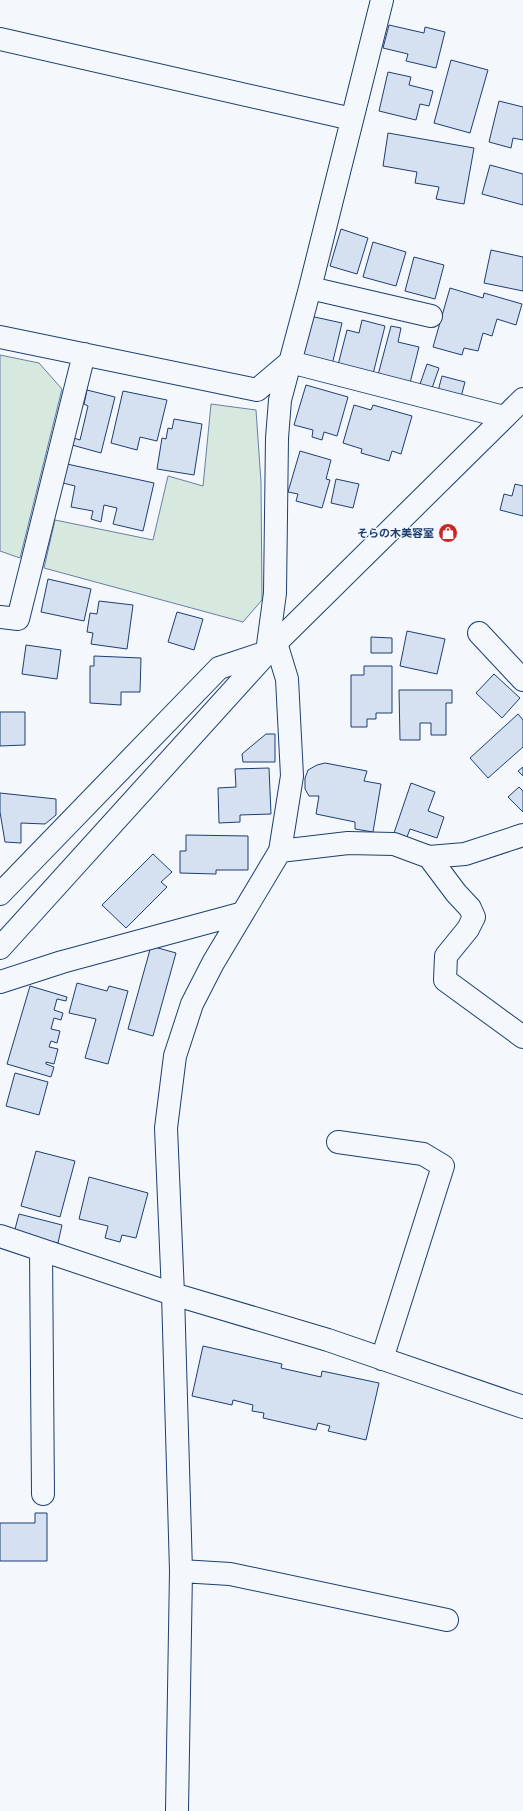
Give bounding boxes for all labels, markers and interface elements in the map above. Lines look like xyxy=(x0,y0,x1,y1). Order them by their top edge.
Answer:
shop icon: そらの木美容室 xyxy=(437,522,459,544)
place label: そらの木美容室 xyxy=(357,527,434,540)

